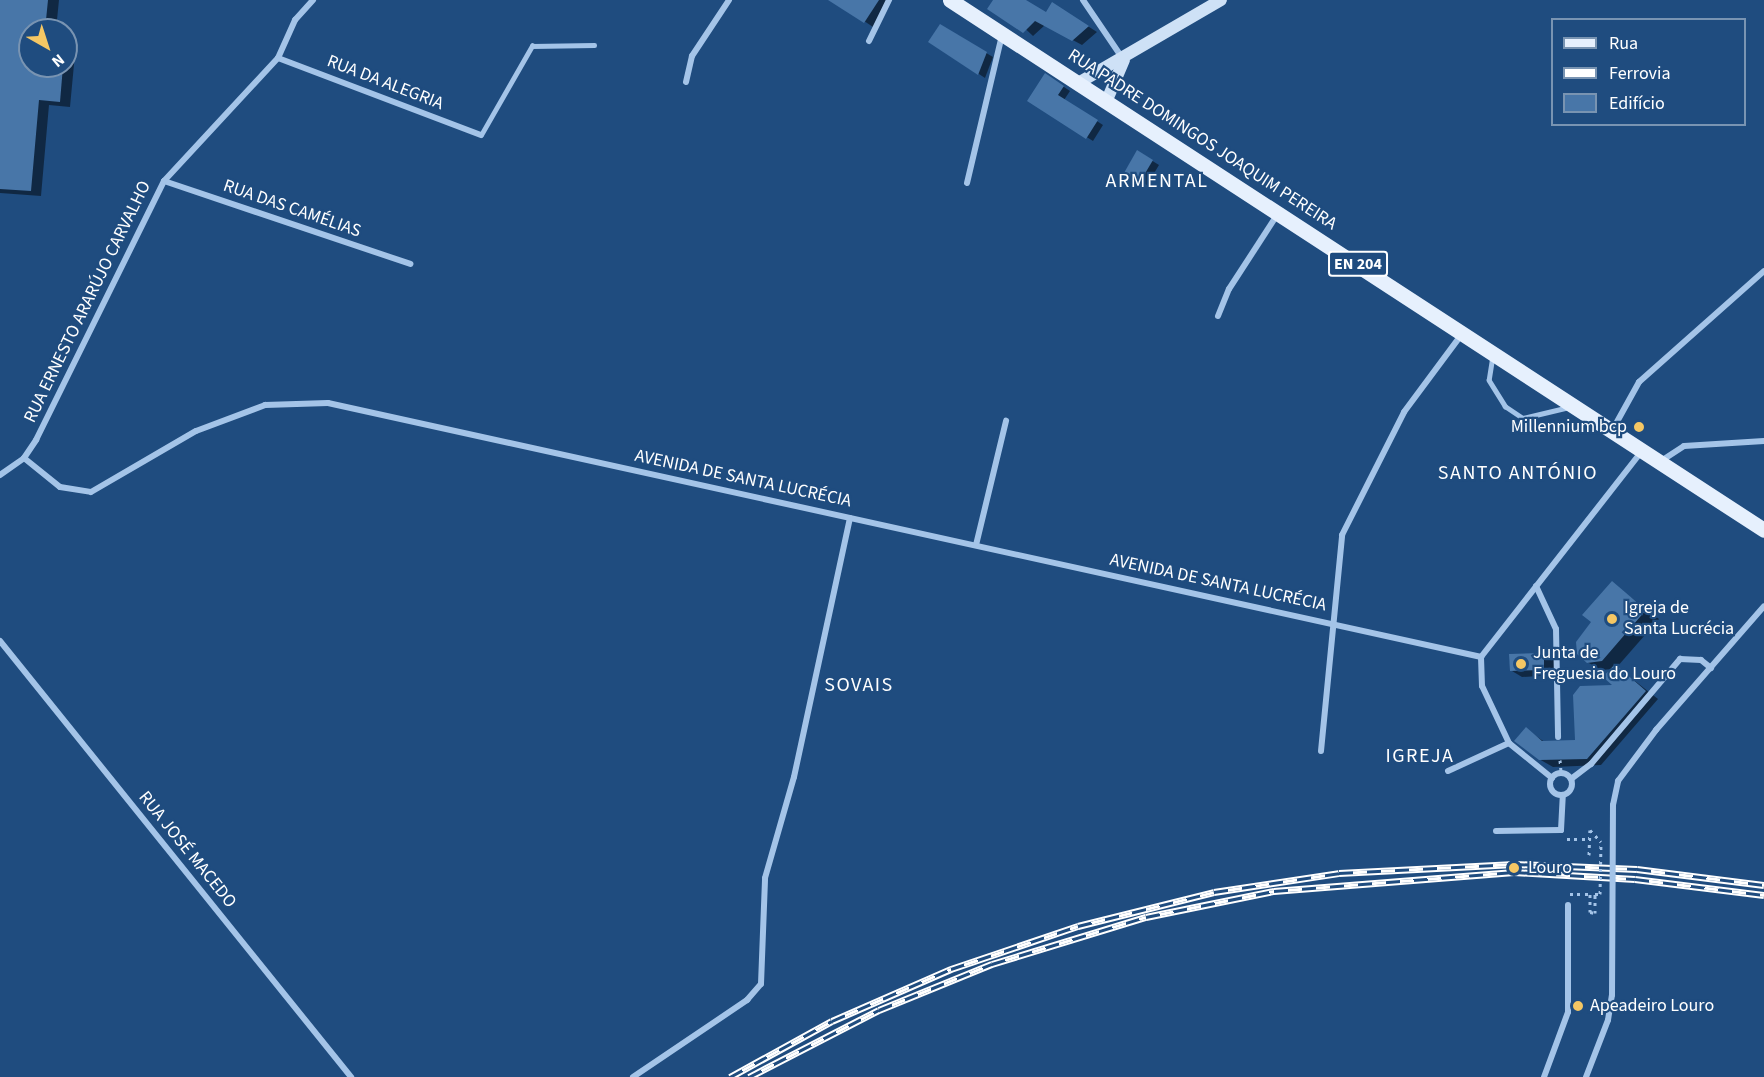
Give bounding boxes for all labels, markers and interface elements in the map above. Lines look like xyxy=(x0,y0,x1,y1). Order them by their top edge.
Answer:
north arrow xyxy=(18,18,78,78)
legend xyxy=(1551,18,1746,126)
text: Rua xyxy=(1609,31,1638,56)
street label: RUA PADRE DOMINGOS JOAQUIM PEREIRA xyxy=(1063,45,1341,235)
text: N xyxy=(47,49,69,72)
street label: RUA DA ALEGRIA xyxy=(324,51,446,115)
text: Ferrovia xyxy=(1609,61,1670,86)
text: Edifício xyxy=(1609,91,1665,116)
district label: ARMENTAL xyxy=(1106,169,1208,193)
street label: RUA DAS CAMÉLIAS xyxy=(220,175,364,243)
street label: RUA ERNESTO ARARÚJO CARVALHO xyxy=(20,178,156,426)
road number: EN 204 xyxy=(1328,251,1388,277)
place label: Millennium bcp xyxy=(1511,416,1627,438)
marker: Millennium bcp xyxy=(1632,420,1646,434)
street label: AVENIDA DE SANTA LUCRÉCIA xyxy=(633,445,853,513)
district label: SANTO ANTÓNIO xyxy=(1438,461,1598,485)
street label: AVENIDA DE SANTA LUCRÉCIA xyxy=(1108,549,1328,617)
place label: Igreja de Santa Lucrécia xyxy=(1624,598,1734,640)
marker: Igreja de Santa Lucrécia xyxy=(1605,612,1619,626)
place label: Junta de Freguesia do Louro xyxy=(1533,643,1676,686)
marker: Junta de Freguesia do Louro xyxy=(1514,657,1528,671)
district label: SOVAIS xyxy=(824,673,894,697)
district label: IGREJA xyxy=(1386,744,1454,768)
street label: RUA JOSÉ MACEDO xyxy=(133,787,241,913)
place label: Louro xyxy=(1528,857,1572,879)
marker: Louro xyxy=(1505,859,1523,877)
place label: Apeadeiro Louro xyxy=(1590,995,1714,1017)
marker: Apeadeiro Louro xyxy=(1571,999,1585,1013)

